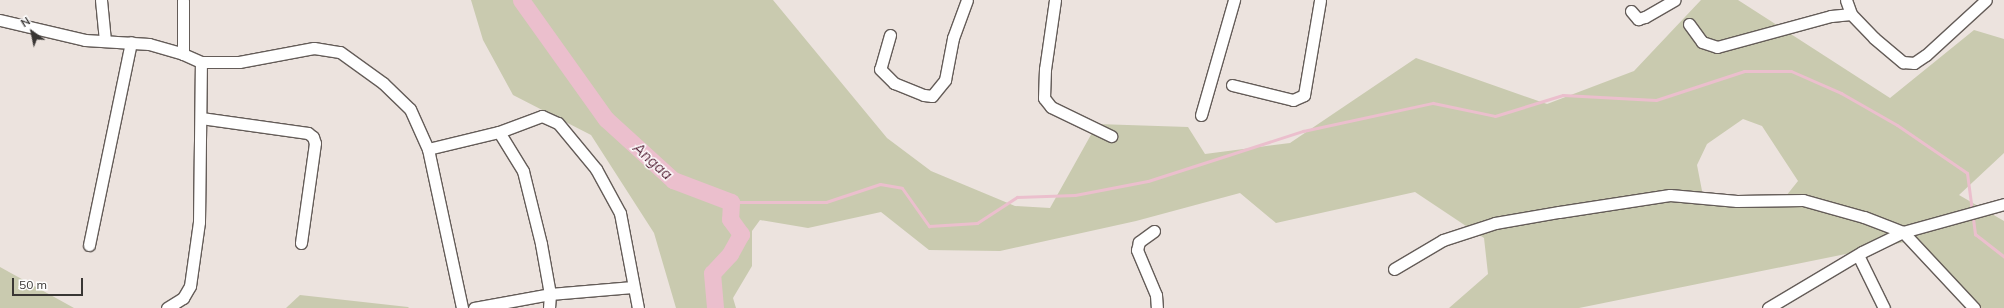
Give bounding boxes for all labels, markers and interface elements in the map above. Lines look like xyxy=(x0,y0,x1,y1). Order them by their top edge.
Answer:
north arrow xyxy=(12,12,52,52)
text: N xyxy=(18,14,33,30)
water label: Angaa xyxy=(630,139,676,183)
scale bar xyxy=(14,270,85,296)
text: 50 m xyxy=(19,277,47,292)

